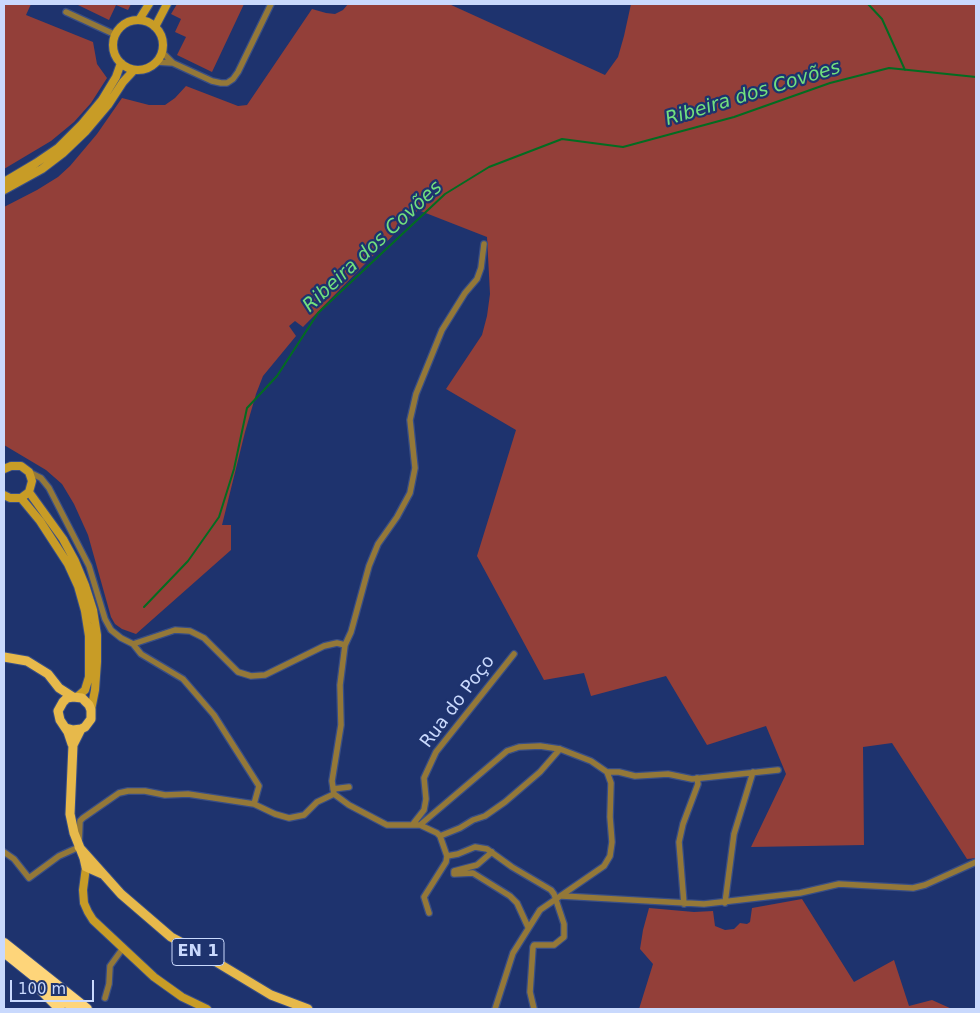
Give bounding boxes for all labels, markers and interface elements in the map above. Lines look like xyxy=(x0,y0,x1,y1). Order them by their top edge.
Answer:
water label: Ribeira dos Covões xyxy=(663,56,843,132)
water label: Ribeira dos Covões xyxy=(299,177,447,317)
street label: Rua do Poço xyxy=(416,652,500,752)
road number: EN 1 xyxy=(172,939,224,966)
scale bar xyxy=(12,970,96,1002)
text: 100 m xyxy=(18,980,66,998)

